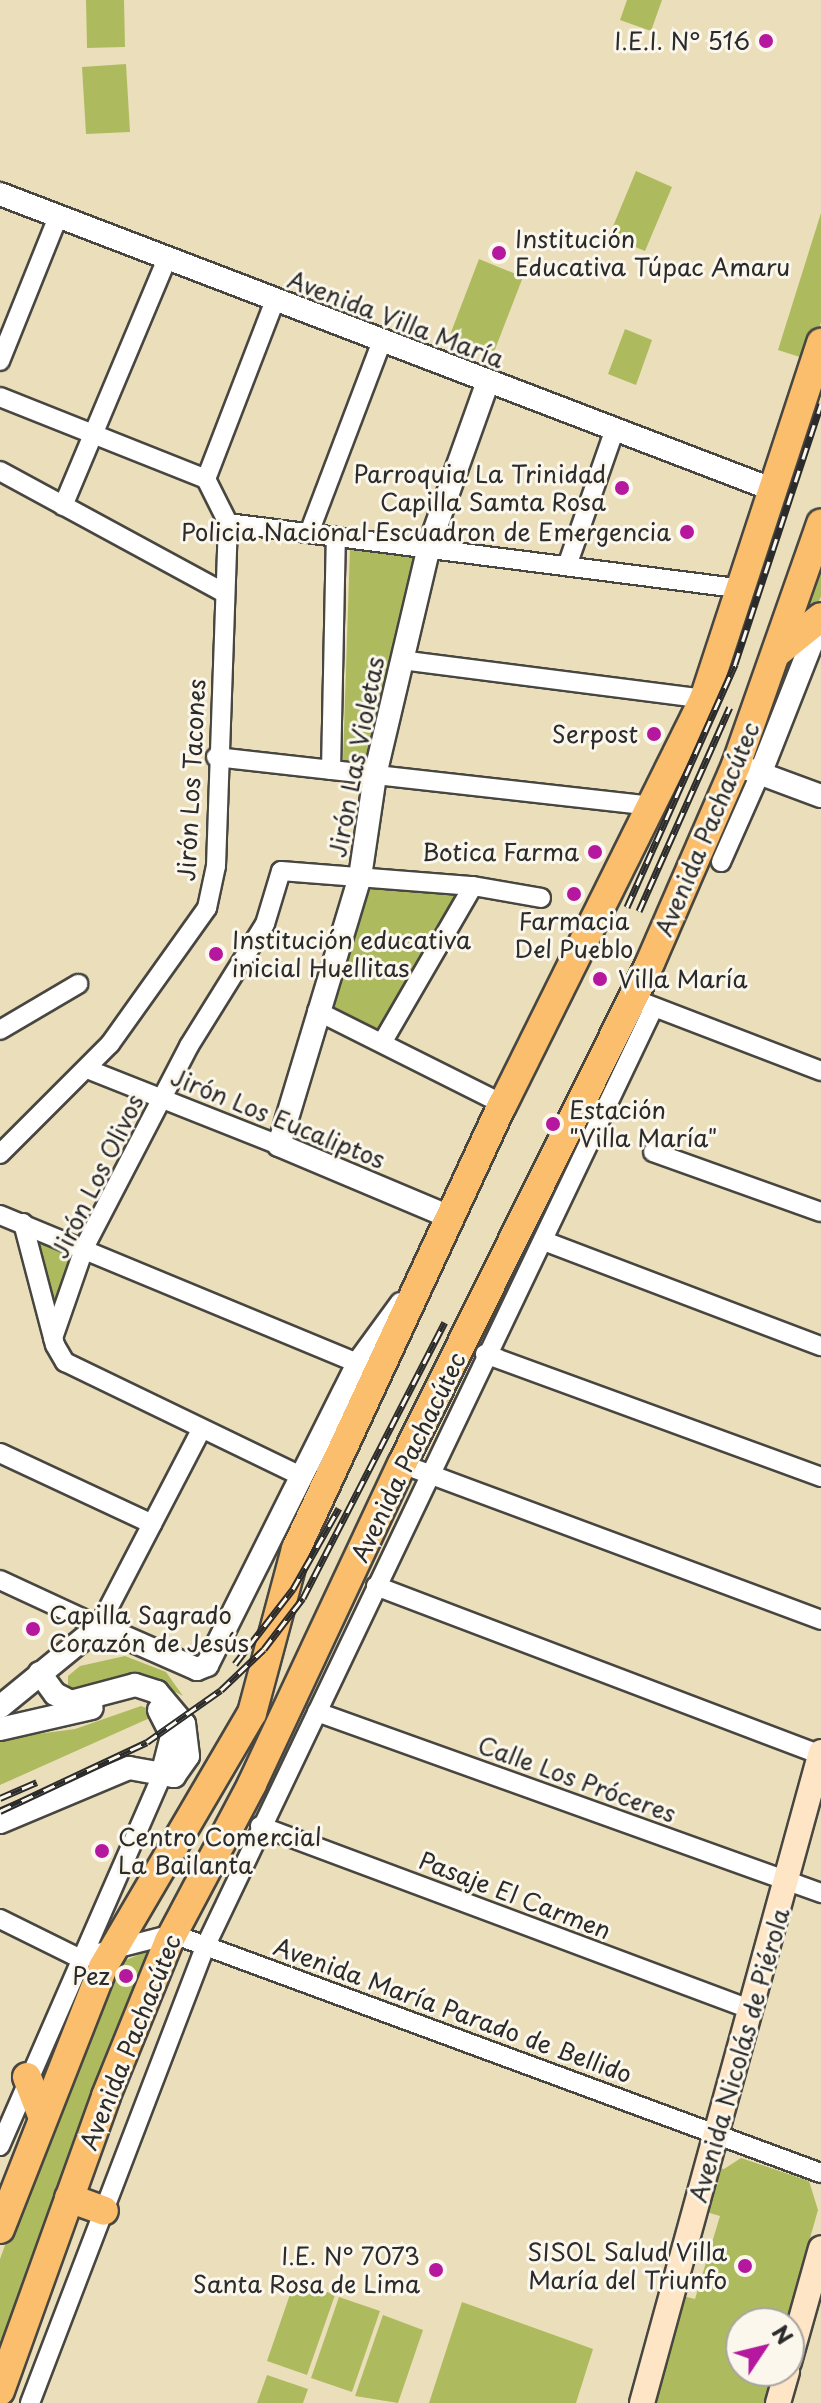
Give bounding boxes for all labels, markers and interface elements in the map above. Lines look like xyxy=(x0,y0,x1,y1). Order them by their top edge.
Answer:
place label: I.E.I. N° 516 xyxy=(613,27,750,55)
marker: I.E.I. N° 516 xyxy=(757,32,775,50)
place label: Institución Educativa Túpac Amaru xyxy=(515,225,791,281)
marker: Institución Educativa Túpac Amaru xyxy=(490,244,508,262)
street label: Avenida Villa María xyxy=(284,264,508,374)
place label: Parroquia La Trinidad Capilla Samta Rosa xyxy=(353,460,606,516)
marker: Parroquia La Trinidad Capilla Samta Rosa xyxy=(613,479,631,497)
place label: Policia Nacional Escuadron de Emergencia xyxy=(183,518,671,546)
marker: Policia Nacional Escuadron de Emergencia xyxy=(678,523,696,541)
street label: Jirón Las Violetas xyxy=(322,654,390,860)
street label: Jirón Los Tacones xyxy=(171,678,211,882)
street label: Avenida Pachacútec xyxy=(649,719,765,939)
place label: Serpost xyxy=(552,720,638,748)
marker: Serpost xyxy=(645,725,663,743)
place label: Botica Farma xyxy=(421,838,579,866)
marker: Botica Farma xyxy=(586,843,604,861)
marker: Farmacia Del Pueblo xyxy=(565,885,583,903)
place label: Farmacia Del Pueblo xyxy=(513,907,635,963)
place label: Institución educativa inicial Huellitas xyxy=(232,926,471,982)
marker: Institución educativa inicial Huellitas xyxy=(207,945,225,963)
place label: Villa María xyxy=(618,965,748,993)
marker: Villa María xyxy=(589,968,611,990)
street label: Jirón Los Eucaliptos xyxy=(166,1062,390,1174)
street label: Jirón Los Olivos xyxy=(44,1088,150,1264)
place label: Estación "Villa María" xyxy=(569,1096,718,1152)
marker: Estación "Villa María" xyxy=(544,1115,562,1133)
street label: Avenida Pachacútec xyxy=(345,1348,471,1566)
place label: Capilla Sagrado Corazón de Jesús xyxy=(49,1601,249,1657)
marker: Capilla Sagrado Corazón de Jesús xyxy=(24,1620,42,1638)
street label: Calle Los Próceres xyxy=(473,1729,681,1829)
place label: Centro Comercial La Bailanta xyxy=(118,1823,323,1879)
marker: Centro Comercial La Bailanta xyxy=(93,1842,111,1860)
street label: Pasaje El Carmen xyxy=(414,1845,616,1945)
street label: Avenida Nicolás de Piérola xyxy=(683,1904,795,2206)
street label: Avenida Pachacútec xyxy=(74,1931,186,2153)
street label: Avenida María Parado de Bellido xyxy=(271,1932,635,2088)
place label: Pez xyxy=(72,1962,110,1990)
marker: Pez xyxy=(117,1967,135,1985)
place label: SISOL Salud Villa María del Triunfo xyxy=(524,2238,727,2294)
place label: I.E. N° 7073 Santa Rosa de Lima xyxy=(190,2242,420,2298)
marker: SISOL Salud Villa María del Triunfo xyxy=(734,2255,756,2277)
marker: I.E. N° 7073 Santa Rosa de Lima xyxy=(427,2261,445,2279)
north arrow xyxy=(725,2307,805,2387)
text: N xyxy=(765,2317,802,2351)

